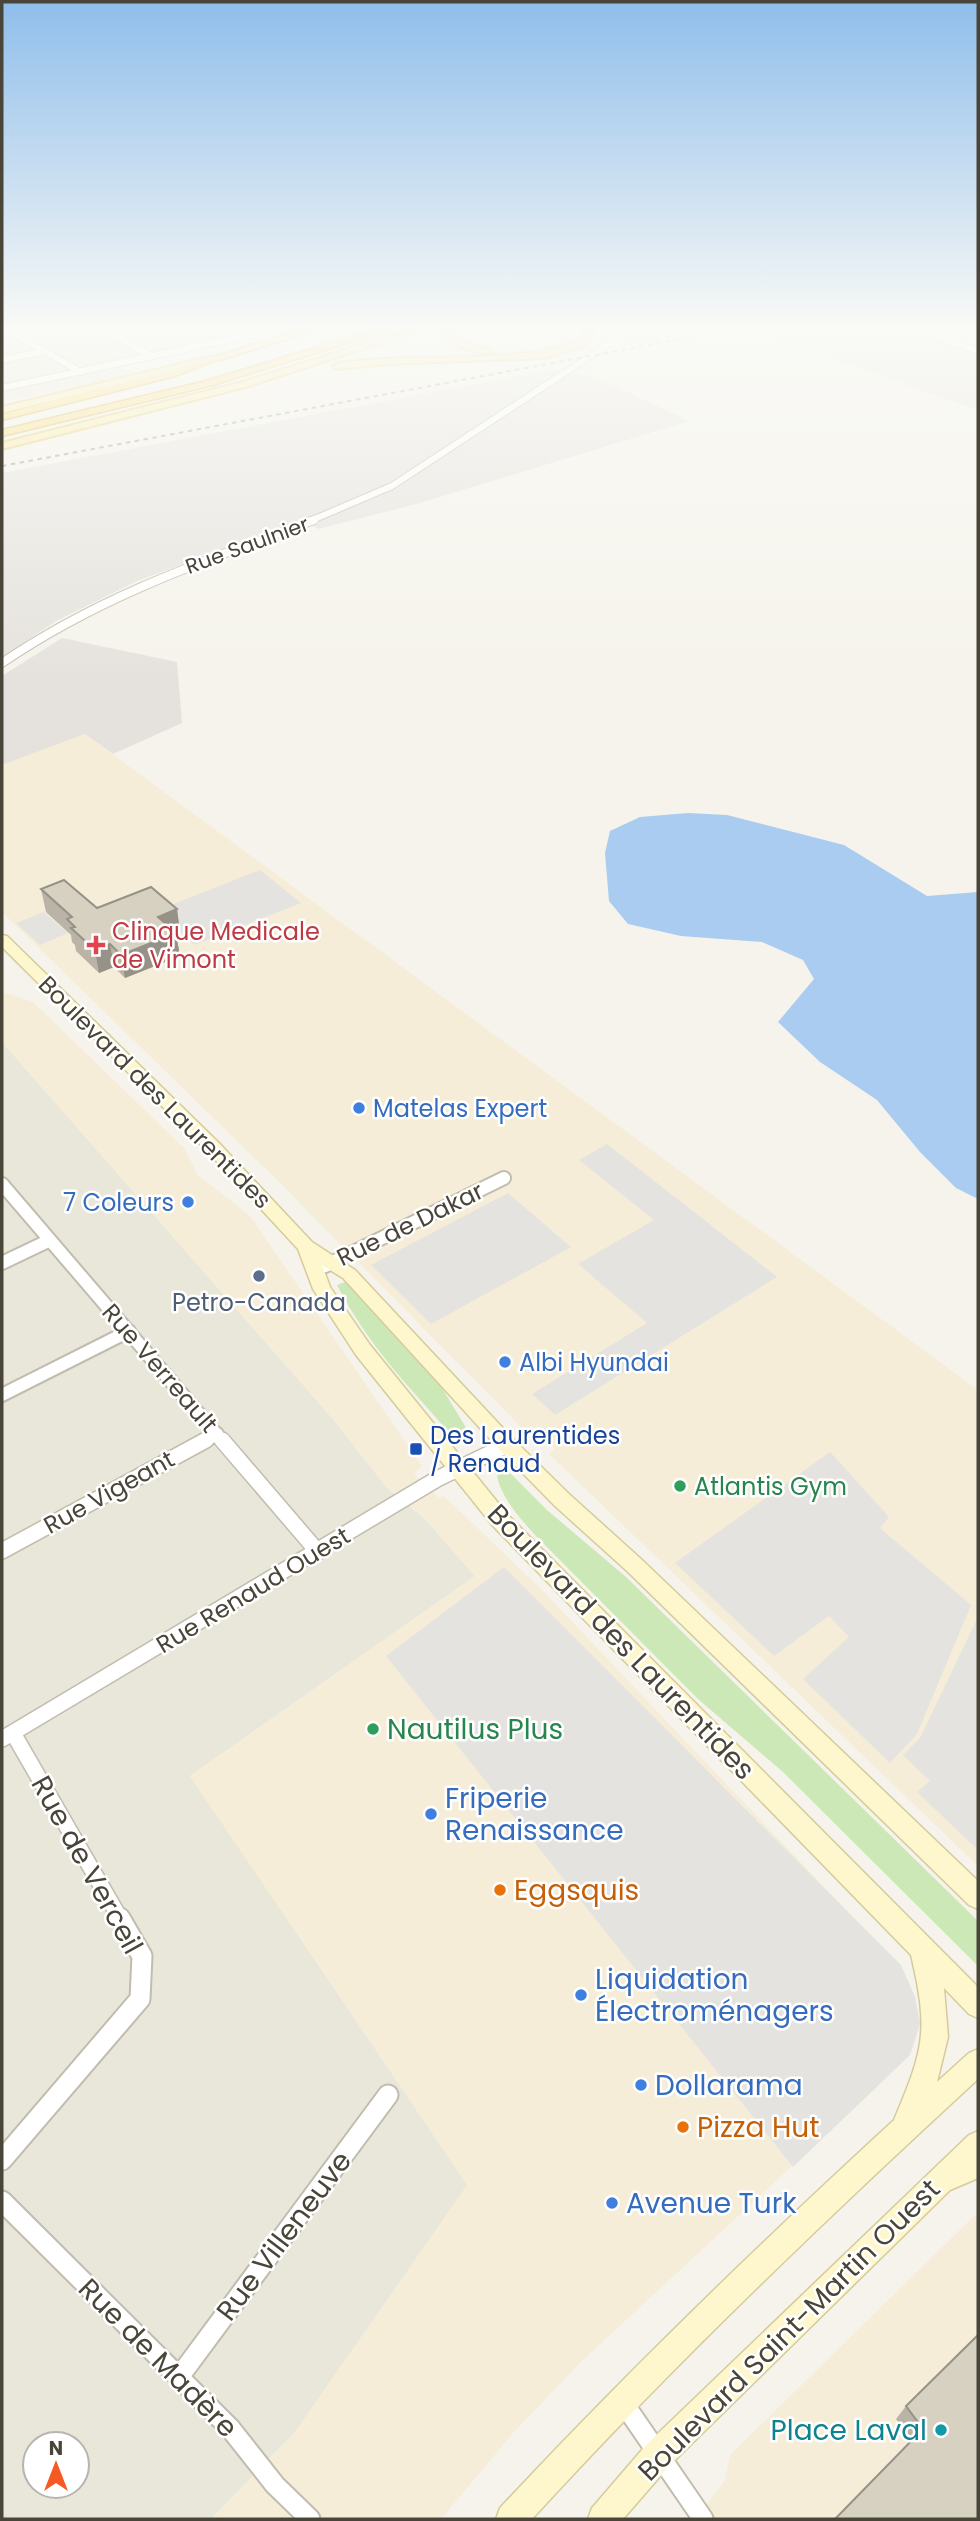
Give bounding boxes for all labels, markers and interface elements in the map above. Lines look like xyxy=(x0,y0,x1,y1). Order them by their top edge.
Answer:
street label: Rue Saulnier xyxy=(181,509,313,581)
place label: Clinque Medicale de Vimont xyxy=(112,915,320,976)
marker: Clinque Medicale de Vimont xyxy=(86,935,106,955)
street label: Boulevard des Laurentides xyxy=(31,968,279,1216)
place label: Matelas Expert xyxy=(373,1092,547,1125)
marker: Matelas Expert xyxy=(351,1100,367,1116)
street label: Rue de Dakar xyxy=(331,1174,489,1274)
place label: 7 Coleurs xyxy=(63,1186,174,1219)
marker: 7 Coleurs xyxy=(180,1194,196,1210)
marker: Petro-Canada xyxy=(251,1268,267,1284)
place label: Petro-Canada xyxy=(172,1286,346,1319)
street label: Rue Verreault xyxy=(95,1296,225,1440)
place label: Albi Hyundai xyxy=(519,1346,669,1379)
marker: Albi Hyundai xyxy=(497,1354,513,1370)
place label: Des Laurentides / Renaud xyxy=(430,1419,620,1480)
marker: Des Laurentides / Renaud xyxy=(408,1441,424,1457)
street label: Rue Vigeant xyxy=(38,1442,180,1542)
place label: Atlantis Gym xyxy=(694,1470,847,1503)
marker: Atlantis Gym xyxy=(672,1478,688,1494)
street label: Boulevard des Laurentides xyxy=(479,1495,763,1789)
street label: Rue Renaud Ouest xyxy=(150,1519,356,1661)
place label: Nautilus Plus xyxy=(387,1710,563,1749)
marker: Nautilus Plus xyxy=(365,1721,381,1737)
street label: Rue de Verceil xyxy=(22,1769,152,1961)
place label: Friperie Renaissance xyxy=(445,1779,624,1850)
marker: Friperie Renaissance xyxy=(423,1806,439,1822)
place label: Eggsquis xyxy=(514,1871,639,1910)
marker: Eggsquis xyxy=(492,1882,508,1898)
place label: Liquidation Électroménagers xyxy=(595,1960,834,2031)
marker: Liquidation Électroménagers xyxy=(573,1987,589,2003)
place label: Dollarama xyxy=(655,2066,803,2105)
marker: Dollarama xyxy=(633,2077,649,2093)
place label: Pizza Hut xyxy=(697,2108,819,2147)
marker: Pizza Hut xyxy=(675,2119,691,2135)
street label: Rue Villeneuve xyxy=(207,2143,361,2329)
street label: Boulevard Saint-Martin Ouest xyxy=(629,2170,949,2490)
place label: Avenue Turk xyxy=(626,2184,797,2223)
marker: Avenue Turk xyxy=(604,2195,620,2211)
street label: Rue de Madère xyxy=(70,2270,246,2446)
place label: Place Laval xyxy=(771,2411,927,2450)
marker: Place Laval xyxy=(933,2422,949,2438)
north arrow xyxy=(21,2430,91,2500)
text: N xyxy=(49,2435,63,2462)

